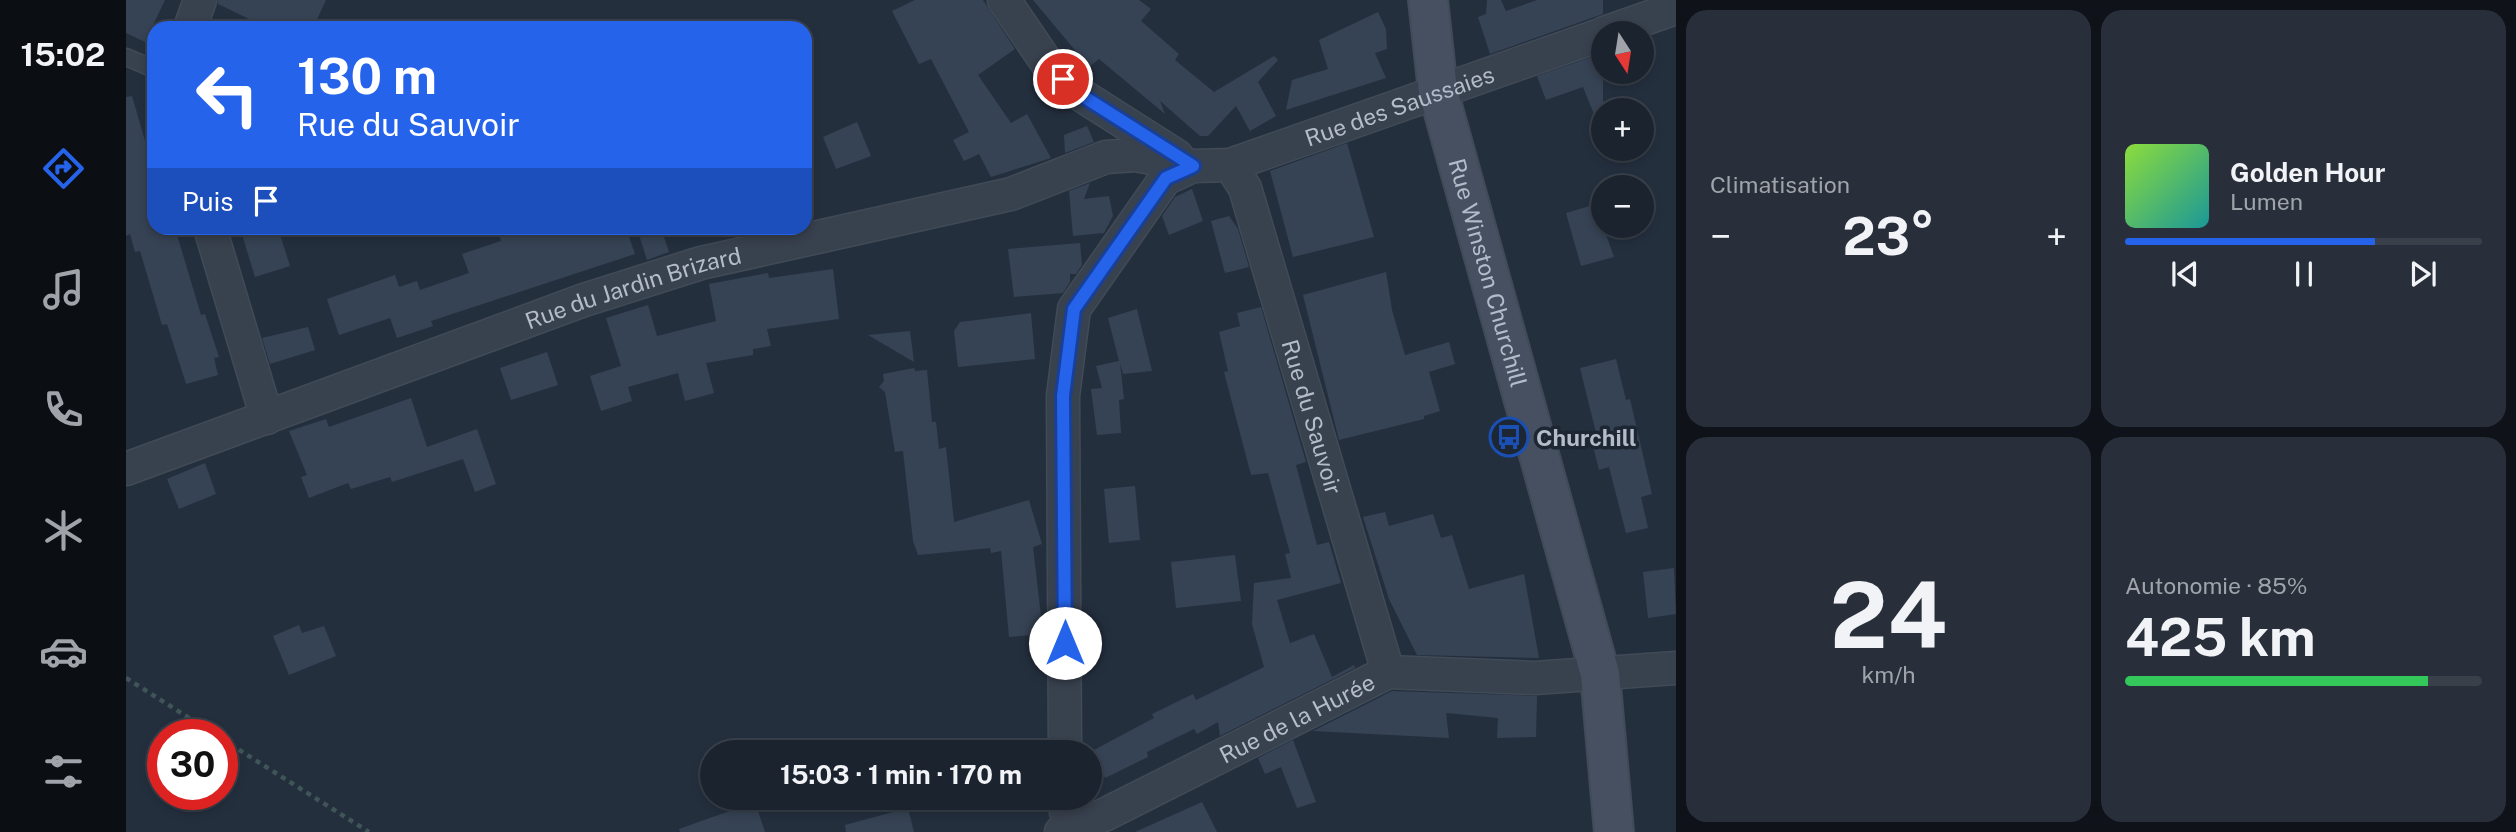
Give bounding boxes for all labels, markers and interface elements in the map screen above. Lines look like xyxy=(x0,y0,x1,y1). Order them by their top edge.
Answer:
north arrow xyxy=(1591,21,1654,84)
map controls xyxy=(1591,21,1654,238)
text: 15:02 xyxy=(21,36,105,73)
text: 130 m xyxy=(297,47,437,105)
icon: left xyxy=(182,49,273,140)
pin xyxy=(1033,49,1093,109)
icon: arrive xyxy=(1044,60,1082,98)
street label: Rue des Saussaies xyxy=(1301,60,1497,151)
button: + xyxy=(1591,98,1654,161)
text: Rue du Sauvoir xyxy=(297,106,520,143)
icon: directions xyxy=(39,144,88,193)
street label: Rue Winston Churchill xyxy=(1444,155,1533,390)
text: Golden Hour xyxy=(2230,157,2385,188)
text: Climatisation xyxy=(1710,171,1850,198)
button: − xyxy=(1591,175,1654,238)
icon: arrive xyxy=(247,182,285,220)
text: Puis xyxy=(182,186,233,217)
text: Lumen xyxy=(2230,188,2303,215)
text: 23° xyxy=(1842,206,1935,267)
text: − xyxy=(1710,214,1731,259)
text: + xyxy=(2046,214,2067,259)
street label: Rue du Jardin Brizard xyxy=(521,241,744,334)
icon: previous xyxy=(2166,255,2204,293)
icon: pause xyxy=(2285,255,2323,293)
icon: next xyxy=(2404,255,2442,293)
icon: music xyxy=(39,265,88,314)
street label: Rue du Sauvoir xyxy=(1277,336,1348,497)
icon: phone xyxy=(39,385,88,434)
bus stop icon: Churchill xyxy=(1488,416,1530,458)
place label: Churchill xyxy=(1536,424,1636,451)
icon: climate xyxy=(39,506,88,555)
text: 24 xyxy=(1830,562,1947,668)
text: Autonomie · 85% xyxy=(2125,572,2308,599)
position arrow xyxy=(1028,606,1102,680)
text: 425 km xyxy=(2125,607,2316,668)
icon: car xyxy=(39,627,88,676)
text: km/h xyxy=(1861,661,1916,688)
street label: Rue de la Hurée xyxy=(1215,668,1379,768)
speed limit sign: 30 xyxy=(147,719,238,810)
icon: filters xyxy=(39,747,88,796)
text: 15:03 · 1 min · 170 m xyxy=(780,759,1022,790)

